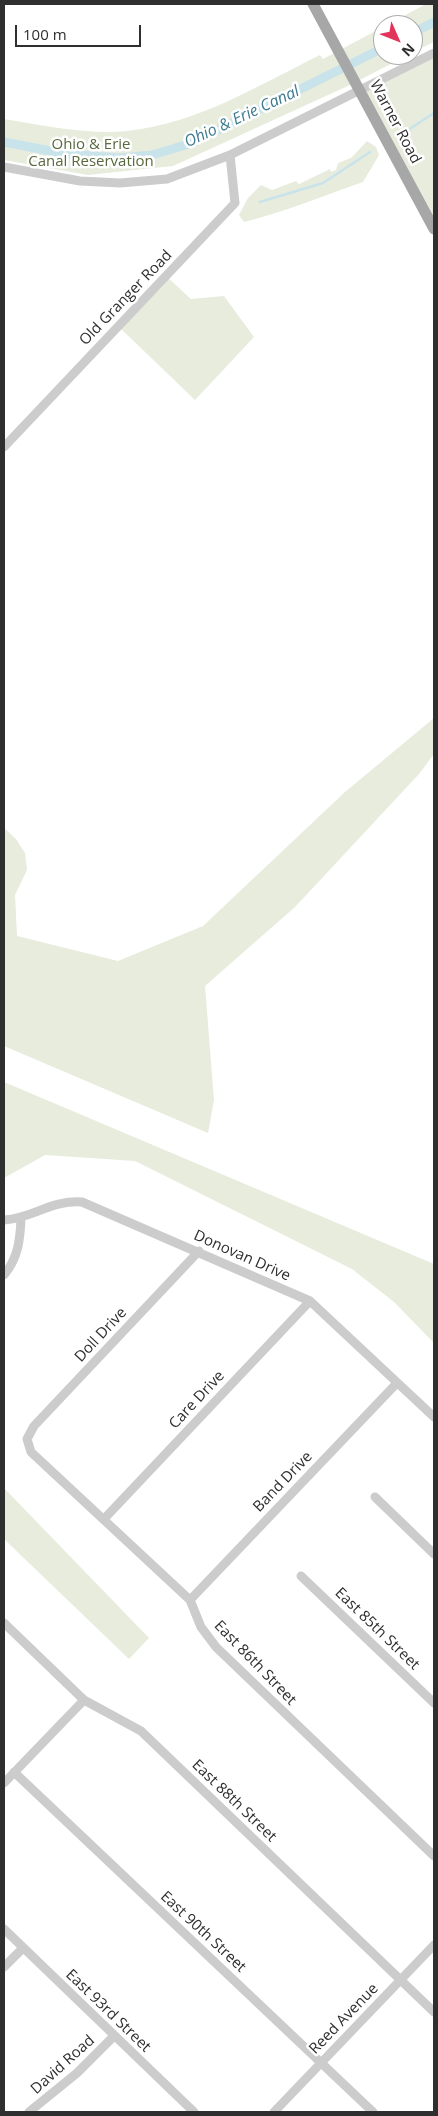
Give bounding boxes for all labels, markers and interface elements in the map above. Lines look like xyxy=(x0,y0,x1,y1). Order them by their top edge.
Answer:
scale bar xyxy=(18,15,144,47)
north arrow xyxy=(373,15,423,65)
text: 100 m xyxy=(23,24,67,44)
text: N xyxy=(398,39,419,61)
street label: Warner Road xyxy=(366,77,424,167)
water label: Ohio & Erie Canal xyxy=(182,82,302,152)
park label: Ohio & Erie Canal Reservation xyxy=(28,136,154,171)
street label: Old Granger Road xyxy=(76,247,176,349)
street label: Donovan Drive xyxy=(191,1227,293,1285)
street label: Doll Drive xyxy=(71,1304,131,1366)
street label: Care Drive xyxy=(166,1367,228,1433)
street label: Band Drive xyxy=(250,1448,316,1516)
street label: East 85th Street xyxy=(331,1584,423,1674)
street label: East 86th Street xyxy=(210,1617,300,1709)
street label: East 88th Street xyxy=(188,1756,280,1846)
street label: East 90th Street xyxy=(156,1888,250,1976)
street label: East 93rd Street xyxy=(62,1966,154,2056)
street label: Reed Avenue xyxy=(306,1980,382,2058)
street label: David Road xyxy=(27,2032,99,2098)

